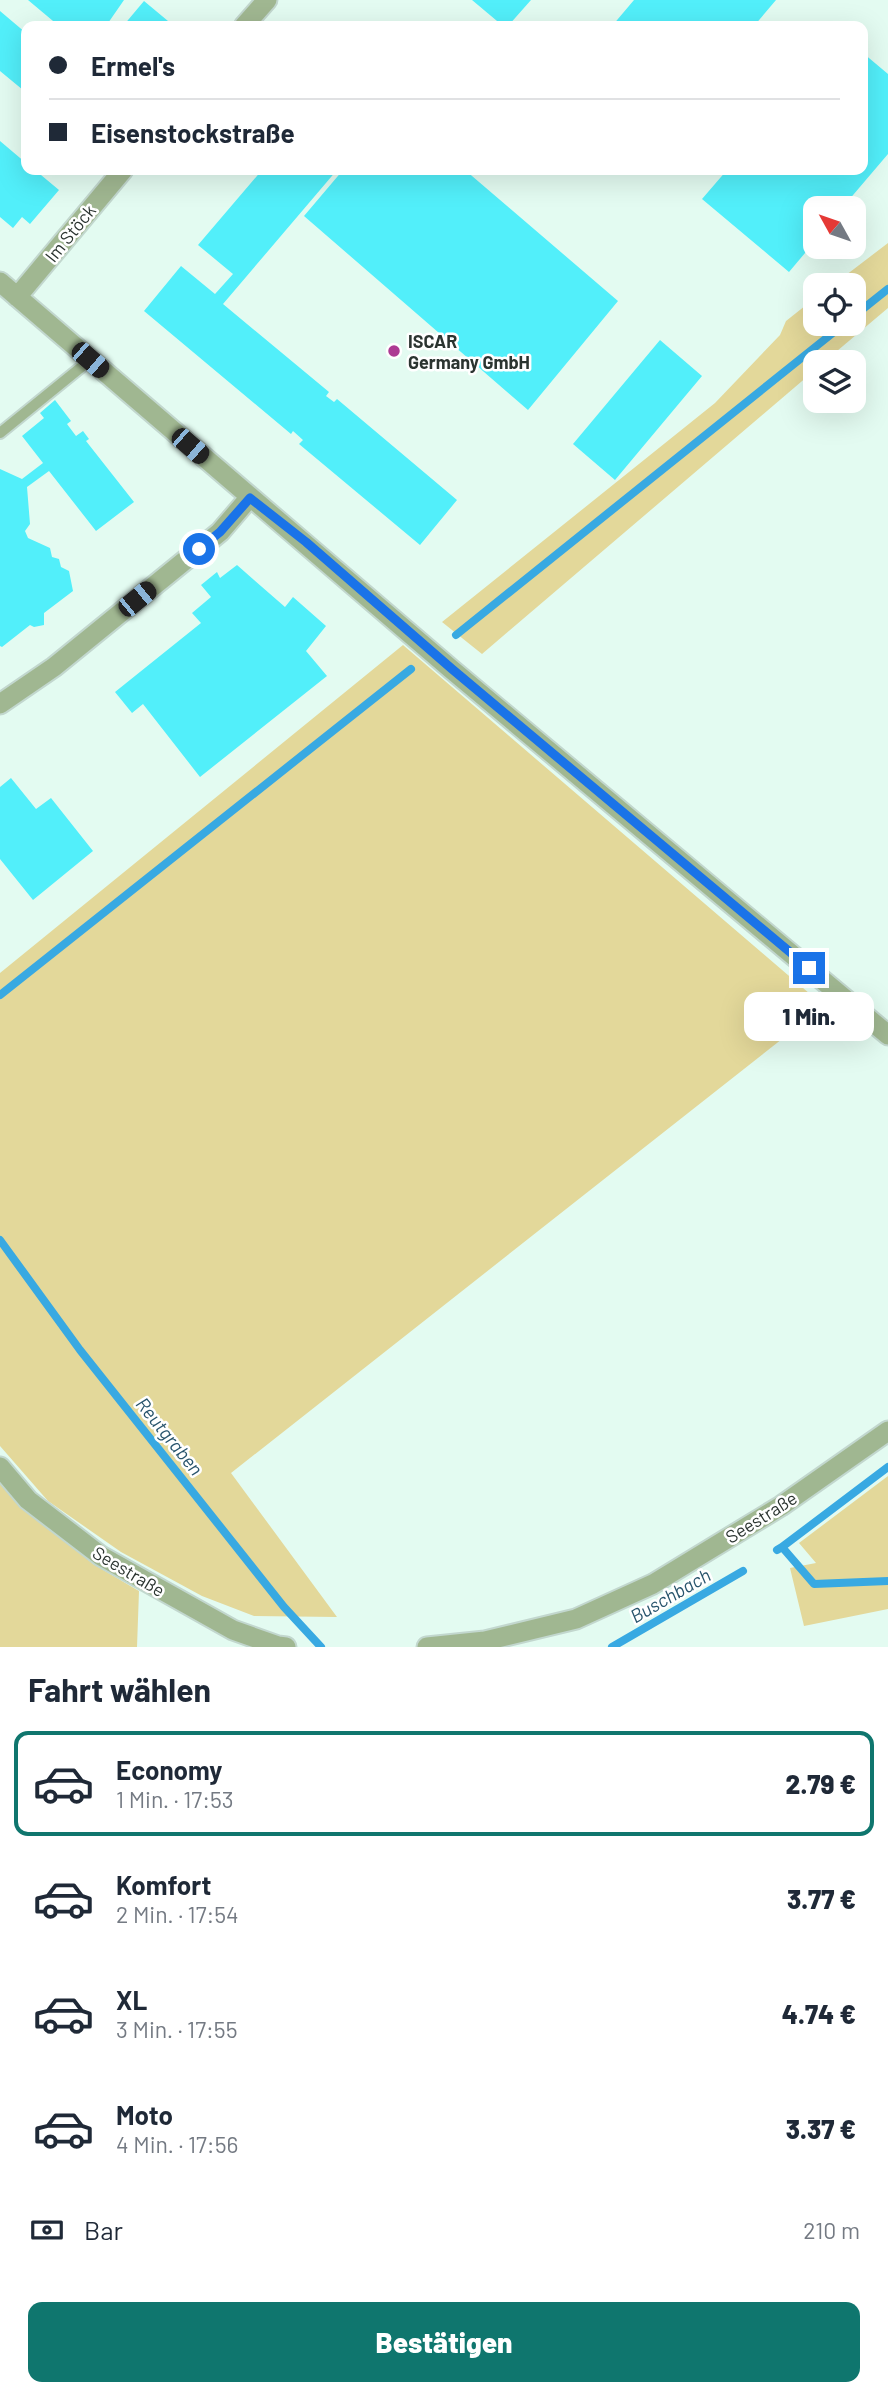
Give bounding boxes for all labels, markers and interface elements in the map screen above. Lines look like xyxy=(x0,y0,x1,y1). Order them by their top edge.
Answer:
text: Ermel's xyxy=(91,50,175,81)
text: Eisenstockstraße xyxy=(91,117,295,148)
north arrow xyxy=(803,196,866,259)
map controls xyxy=(803,196,866,413)
street label: Im Stöck xyxy=(40,200,100,266)
button: locate xyxy=(803,273,866,336)
place label: ISCAR Germany GmbH xyxy=(408,330,530,373)
car xyxy=(68,338,113,382)
marker: ISCAR Germany GmbH xyxy=(386,343,402,359)
button: layers xyxy=(803,350,866,413)
car xyxy=(168,424,213,468)
route start xyxy=(183,533,215,565)
car xyxy=(115,578,160,620)
route end xyxy=(793,952,825,984)
callout: 1 Min. xyxy=(744,992,874,1042)
text: 1 Min. xyxy=(782,1002,836,1030)
water label: Reutgraben xyxy=(132,1392,208,1480)
street label: Seestraße xyxy=(721,1486,801,1548)
street label: Seestraße xyxy=(89,1541,169,1601)
water label: Buschbach xyxy=(626,1563,714,1627)
text: Fahrt wählen xyxy=(28,1670,211,1708)
icon: car xyxy=(32,1752,95,1815)
text: Economy xyxy=(116,1754,222,1785)
text: 2.79 € xyxy=(786,1768,856,1799)
text: 1 Min. · 17:53 xyxy=(116,1785,234,1813)
icon: car xyxy=(32,1867,95,1930)
text: Komfort xyxy=(116,1869,211,1900)
text: 3.77 € xyxy=(787,1883,856,1914)
text: 2 Min. · 17:54 xyxy=(116,1900,239,1928)
icon: car xyxy=(32,1982,95,2045)
text: XL xyxy=(116,1984,147,2015)
text: 4.74 € xyxy=(782,1998,856,2029)
text: 3 Min. · 17:55 xyxy=(116,2015,237,2043)
icon: car xyxy=(32,2097,95,2160)
text: Moto xyxy=(116,2099,173,2130)
text: 3.37 € xyxy=(786,2113,856,2144)
text: 4 Min. · 17:56 xyxy=(116,2130,238,2158)
icon: cash xyxy=(28,2211,66,2249)
text: Bar xyxy=(84,2214,123,2245)
text: 210 m xyxy=(803,2216,860,2244)
button: Bestätigen xyxy=(28,2302,860,2382)

